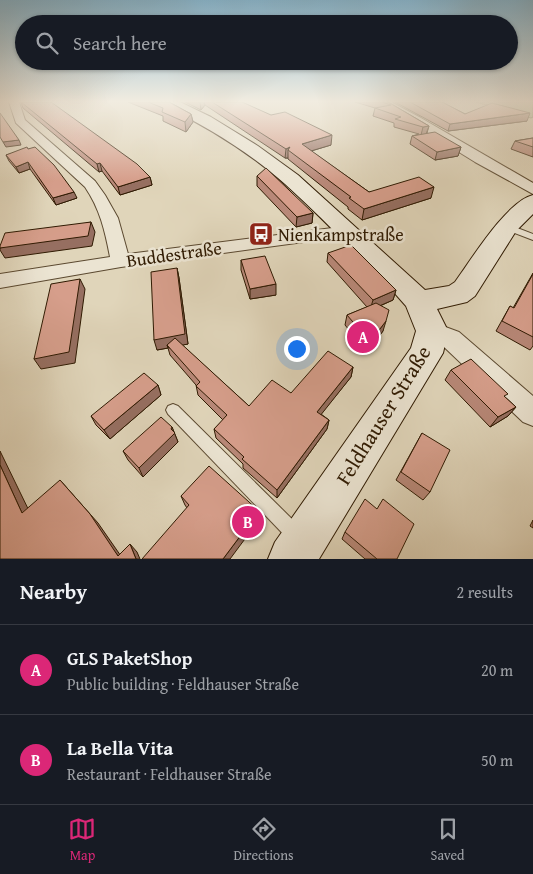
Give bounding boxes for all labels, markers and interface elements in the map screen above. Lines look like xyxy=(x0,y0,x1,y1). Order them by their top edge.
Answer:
search box xyxy=(15,15,518,70)
icon: search xyxy=(33,29,61,57)
text: Search here xyxy=(73,29,167,57)
bus stop icon: Nienkampstraße xyxy=(248,221,274,247)
place label: Nienkampstraße xyxy=(278,221,404,248)
street label: Buddestraße xyxy=(125,234,223,274)
pin: A xyxy=(347,318,379,356)
your location xyxy=(284,336,310,362)
street label: Feldhauser Straße xyxy=(328,339,438,491)
pin: B xyxy=(232,503,264,541)
text: Nearby xyxy=(20,576,87,607)
text: 2 results xyxy=(456,580,513,604)
text: GLS PaketShop xyxy=(67,644,192,672)
text: A xyxy=(31,658,41,682)
text: 20 m xyxy=(481,658,513,682)
text: Public building · Feldhauser Straße xyxy=(67,672,299,696)
text: La Bella Vita xyxy=(67,734,173,762)
text: B xyxy=(31,748,41,772)
text: 50 m xyxy=(481,748,513,772)
text: Restaurant · Feldhauser Straße xyxy=(67,762,272,786)
tab: Map xyxy=(68,815,96,865)
tab: Directions xyxy=(233,815,294,865)
tab: Saved xyxy=(431,815,465,865)

